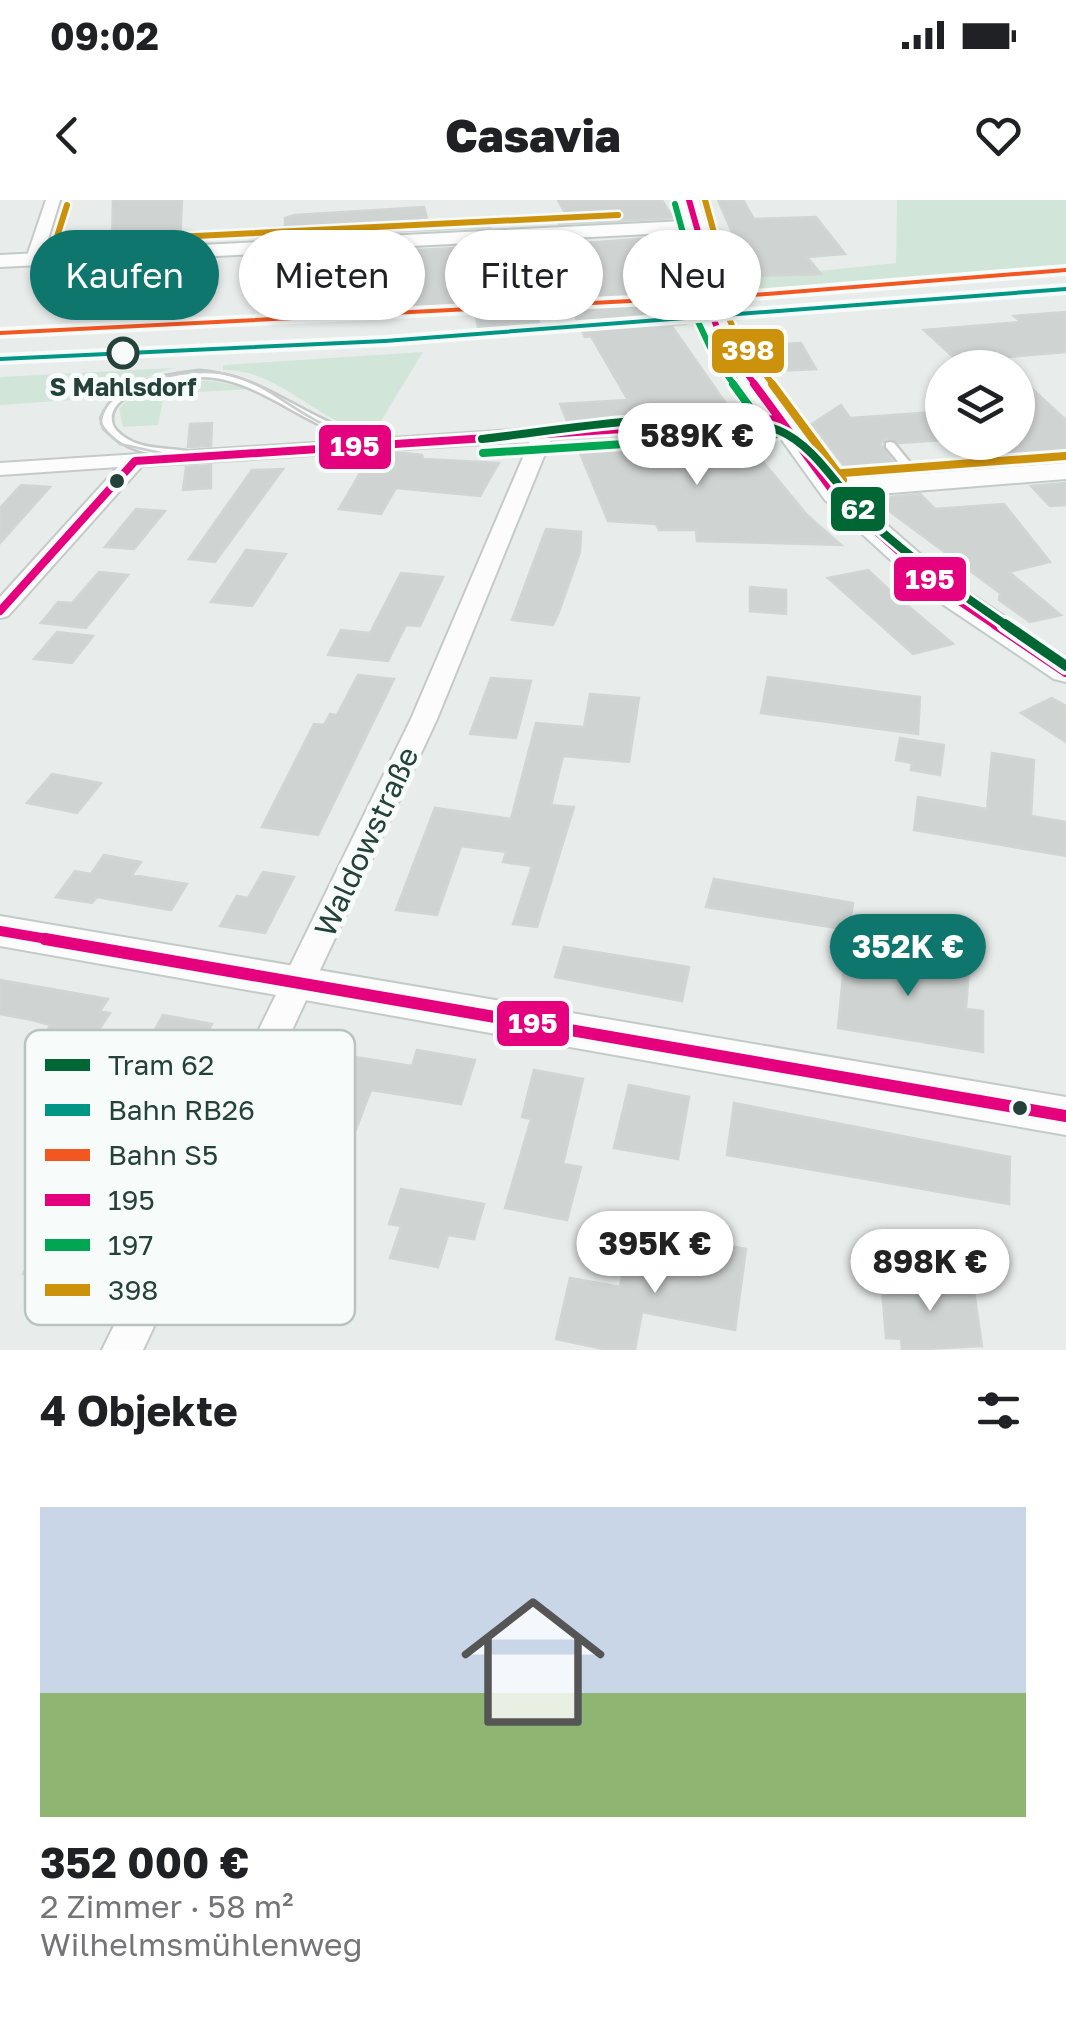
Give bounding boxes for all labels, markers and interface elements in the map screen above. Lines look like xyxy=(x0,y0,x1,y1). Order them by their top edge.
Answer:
text: 09:02 xyxy=(50,13,159,58)
icon: back xyxy=(40,108,95,163)
text: Casavia xyxy=(445,108,621,162)
icon: heart xyxy=(971,108,1026,163)
chip: Kaufen xyxy=(30,230,219,320)
chip: Mieten xyxy=(239,230,425,320)
chip: Filter xyxy=(445,230,603,320)
chip: Neu xyxy=(623,230,761,320)
line badge: 398 xyxy=(710,327,786,375)
text: 398 xyxy=(722,333,774,366)
marker: S Mahlsdorf xyxy=(108,338,138,368)
map controls xyxy=(925,350,1035,460)
button: layers xyxy=(925,350,1035,460)
place label: S Mahlsdorf xyxy=(50,371,197,402)
pin: 589K € xyxy=(616,403,778,488)
text: 589K € xyxy=(640,416,754,454)
line badge: 195 xyxy=(317,423,393,471)
text: 195 xyxy=(330,429,380,462)
unlabelled marker xyxy=(107,471,127,491)
line badge: 62 xyxy=(829,485,887,533)
text: 62 xyxy=(841,492,875,525)
line badge: 195 xyxy=(892,555,968,603)
text: 195 xyxy=(905,562,955,595)
street label: Waldowstraße xyxy=(306,741,426,942)
pin: 352K € xyxy=(827,914,989,999)
text: 352K € xyxy=(852,927,964,965)
line badge: 195 xyxy=(495,999,571,1048)
text: 195 xyxy=(508,1006,558,1039)
legend xyxy=(25,1030,355,1325)
text: Tram 62 xyxy=(108,1048,214,1081)
text: Bahn RB26 xyxy=(108,1093,255,1126)
unlabelled marker xyxy=(1010,1098,1030,1118)
text: Bahn S5 xyxy=(108,1138,218,1171)
text: 195 xyxy=(108,1183,155,1216)
pin: 395K € xyxy=(574,1211,736,1296)
text: 395K € xyxy=(598,1224,712,1262)
text: 197 xyxy=(108,1228,153,1261)
pin: 898K € xyxy=(849,1229,1011,1314)
text: 898K € xyxy=(872,1242,988,1280)
text: 398 xyxy=(108,1273,158,1306)
icon: filters xyxy=(971,1383,1026,1438)
text: 4 Objekte xyxy=(40,1385,238,1435)
icon: home xyxy=(443,1572,623,1752)
text: 352 000 € xyxy=(40,1837,249,1887)
text: 2 Zimmer · 58 m² xyxy=(40,1887,294,1925)
text: Wilhelmsmühlenweg xyxy=(40,1925,362,1963)

